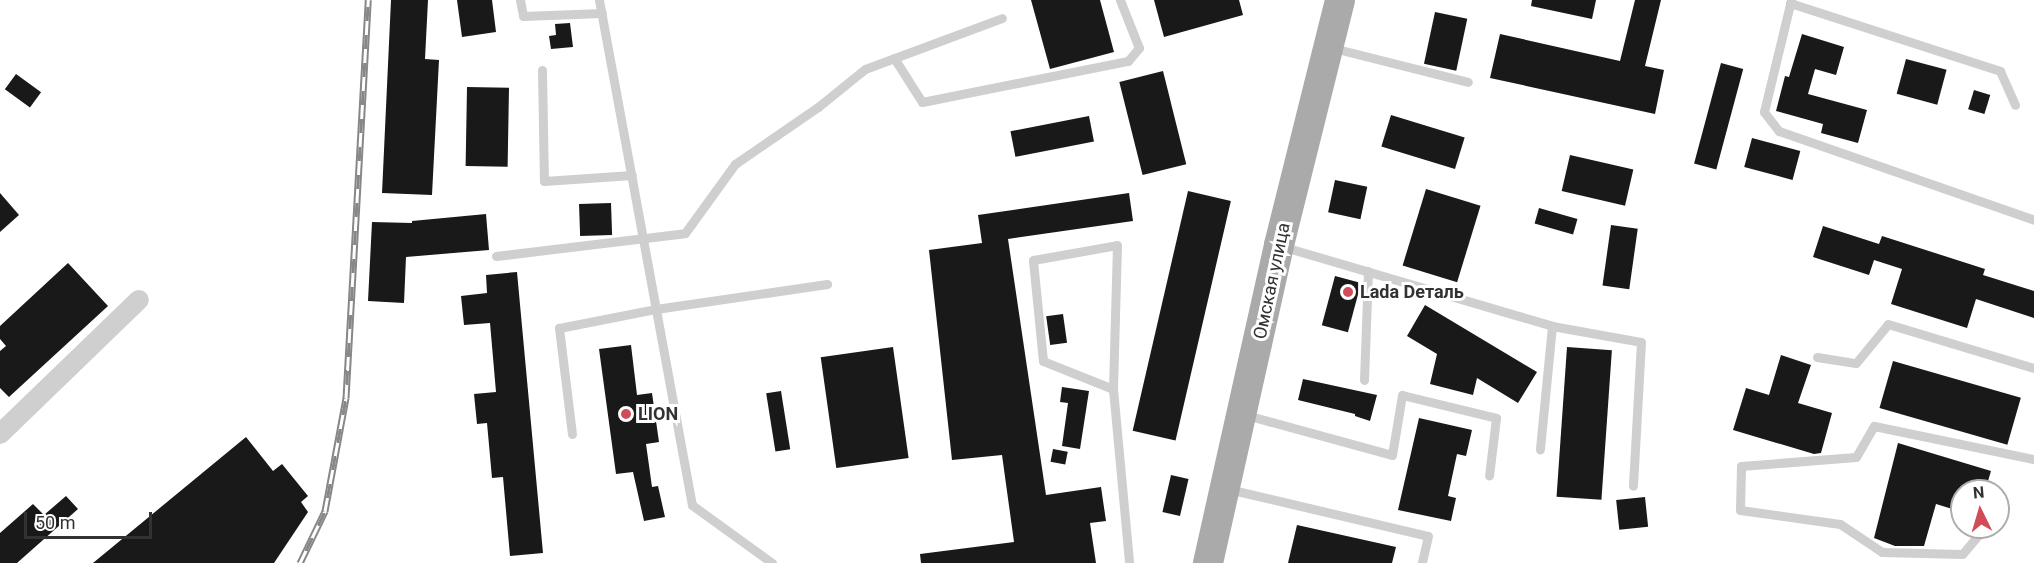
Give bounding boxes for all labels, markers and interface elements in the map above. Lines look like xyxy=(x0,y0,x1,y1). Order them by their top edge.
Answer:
street label: Омская улица xyxy=(1249,221,1295,341)
place label: Lada Dеталь xyxy=(1360,281,1464,303)
marker: Lada Dеталь xyxy=(1341,285,1355,299)
place label: LION xyxy=(638,403,678,425)
marker: LION xyxy=(619,407,633,421)
north arrow xyxy=(1950,479,2010,539)
text: N xyxy=(1972,483,1985,503)
scale bar xyxy=(27,500,154,538)
text: 50 m xyxy=(35,512,75,533)

